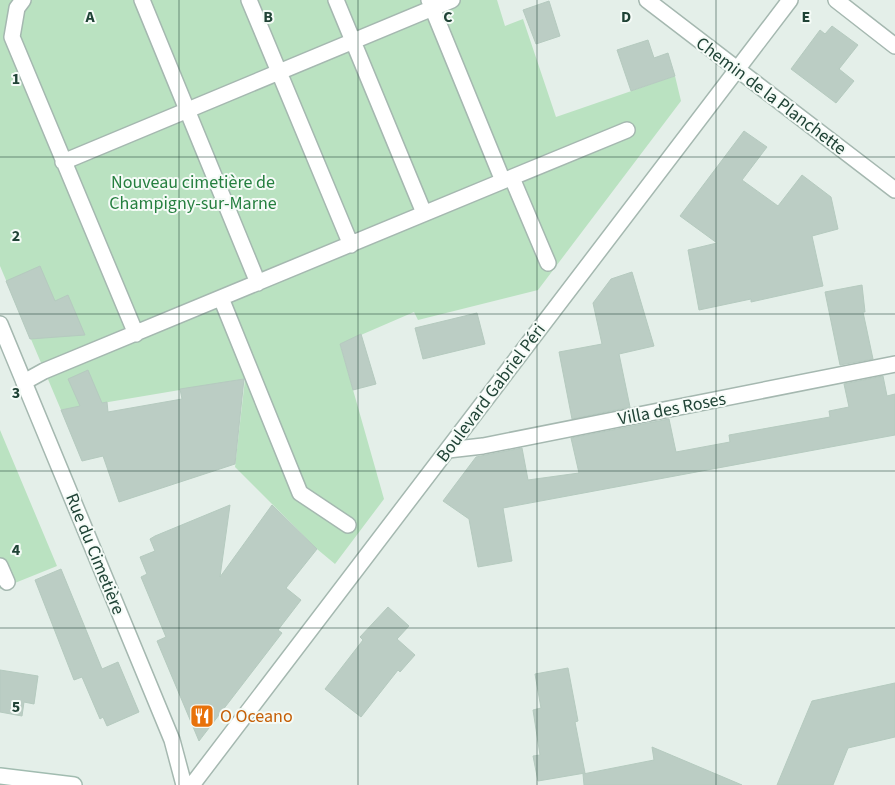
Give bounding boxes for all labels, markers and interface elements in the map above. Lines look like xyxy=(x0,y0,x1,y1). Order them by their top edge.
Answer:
text: A xyxy=(84,6,95,28)
text: B xyxy=(263,6,273,28)
text: C xyxy=(443,6,453,28)
text: D xyxy=(621,6,631,28)
text: E xyxy=(802,6,810,28)
street label: Chemin de la Planchette xyxy=(691,31,851,161)
text: 1 xyxy=(12,68,20,90)
park label: Nouveau cimetière de Champigny-sur-Marne xyxy=(109,170,277,216)
text: 2 xyxy=(12,225,20,247)
street label: Boulevard Gabriel Péri xyxy=(431,318,551,468)
text: 3 xyxy=(12,382,20,404)
street label: Villa des Roses xyxy=(616,386,728,432)
street label: Rue du Cimetière xyxy=(59,490,131,618)
text: 4 xyxy=(12,539,21,561)
text: 5 xyxy=(12,696,20,718)
restaurant icon: O Oceano xyxy=(189,703,215,729)
place label: O Oceano xyxy=(220,704,293,729)

